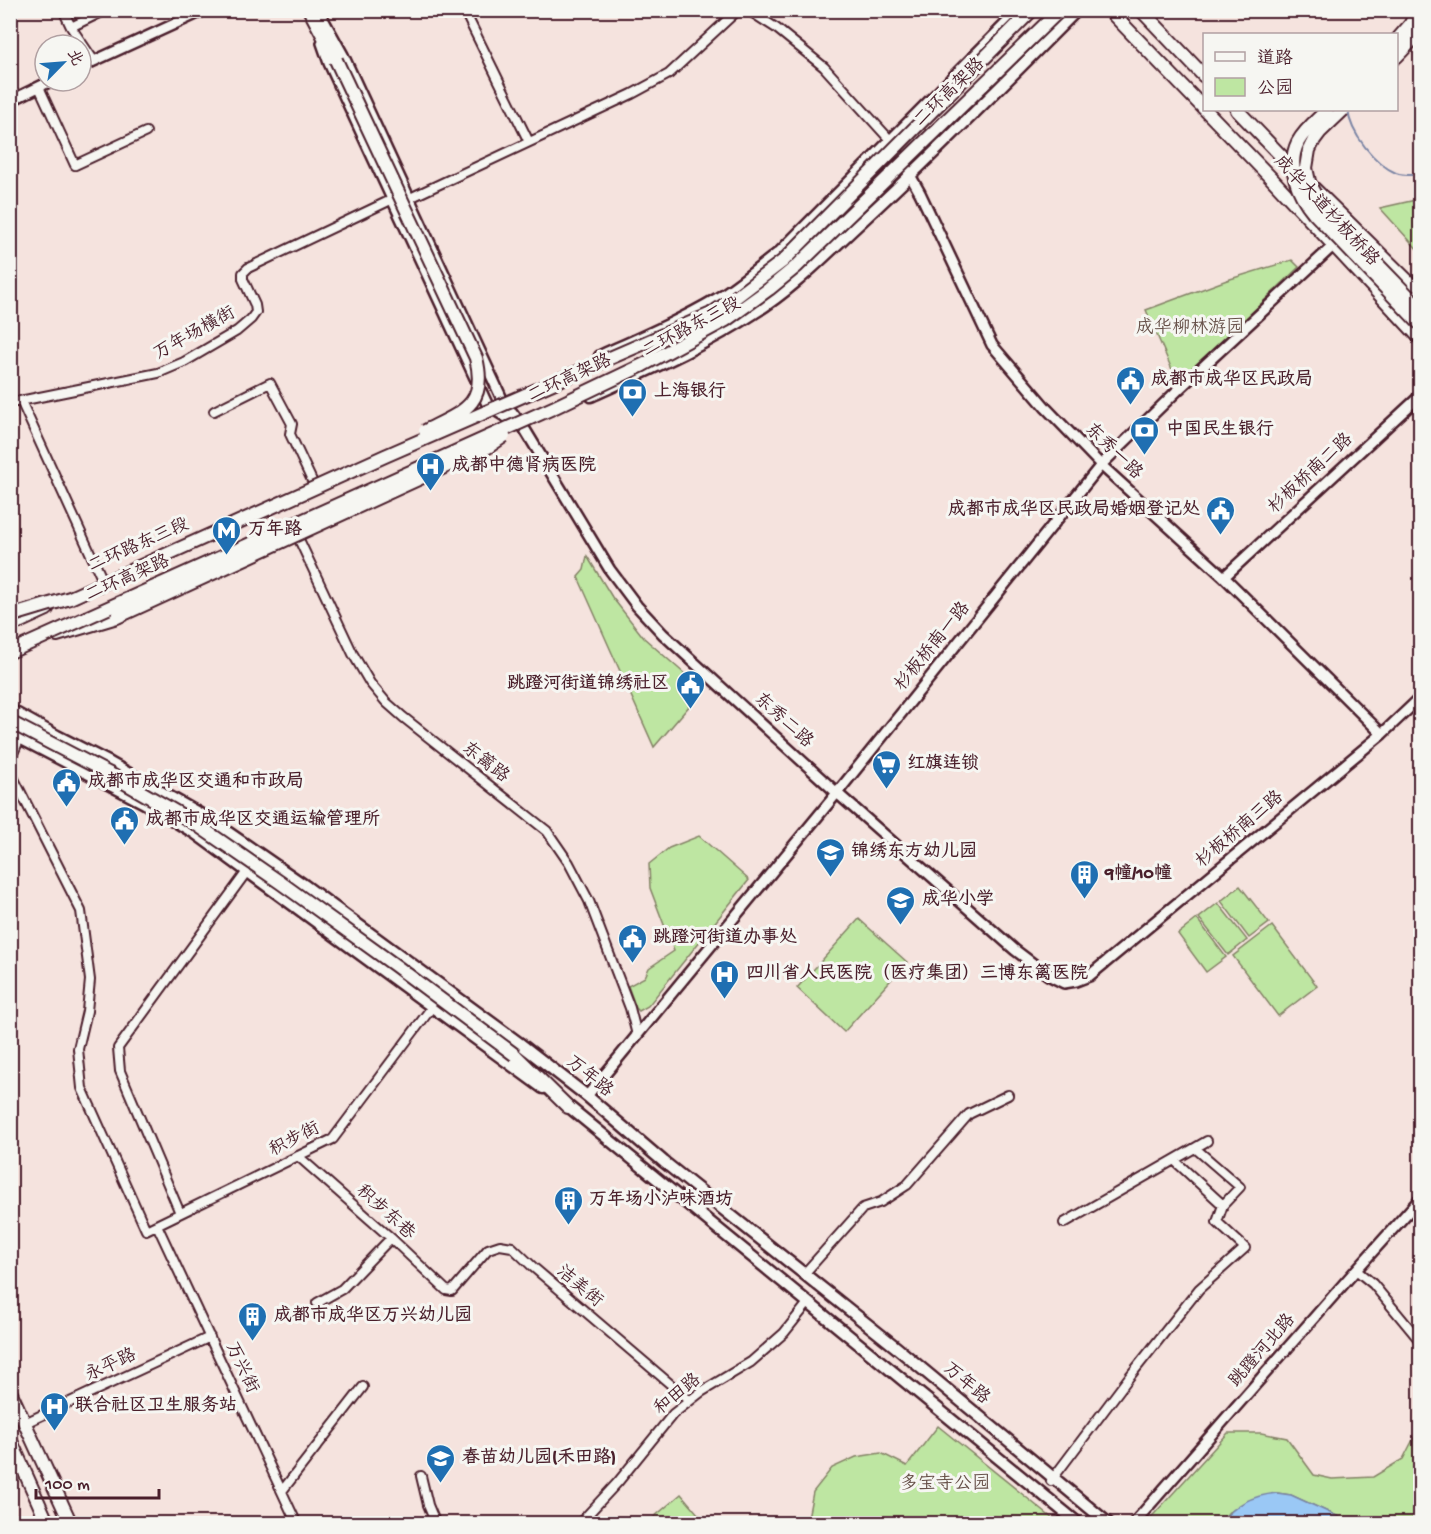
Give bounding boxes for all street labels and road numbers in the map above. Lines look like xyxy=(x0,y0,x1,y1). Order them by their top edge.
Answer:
street label: 二环高架路 xyxy=(910,53,990,132)
street label: 成华大道杉板桥路 xyxy=(1269,150,1384,271)
street label: 二环路东三段 xyxy=(639,292,745,363)
street label: 万年场横街 xyxy=(150,302,239,365)
street label: 二环高架路 xyxy=(524,350,615,408)
street label: 东秀一路 xyxy=(1080,419,1147,485)
street label: 杉板桥南二路 xyxy=(1264,429,1358,519)
street label: 二环路东三段 xyxy=(85,514,193,578)
street label: 二环高架路 xyxy=(82,550,173,607)
street label: 杉板桥南一路 xyxy=(890,598,975,696)
street label: 东秀二路 xyxy=(749,688,817,753)
street label: 东篱路 xyxy=(457,737,513,788)
street label: 杉板桥南三路 xyxy=(1191,786,1288,873)
street label: 万年路 xyxy=(561,1051,617,1102)
street label: 积步街 xyxy=(266,1117,324,1162)
street label: 积步东巷 xyxy=(351,1180,419,1245)
street label: 洁美街 xyxy=(552,1261,607,1312)
street label: 跳蹬河北路 xyxy=(1225,1309,1300,1392)
street label: 万兴街 xyxy=(220,1339,263,1397)
street label: 永平路 xyxy=(82,1344,140,1387)
street label: 万年路 xyxy=(939,1358,994,1409)
street label: 和田路 xyxy=(650,1369,706,1420)

